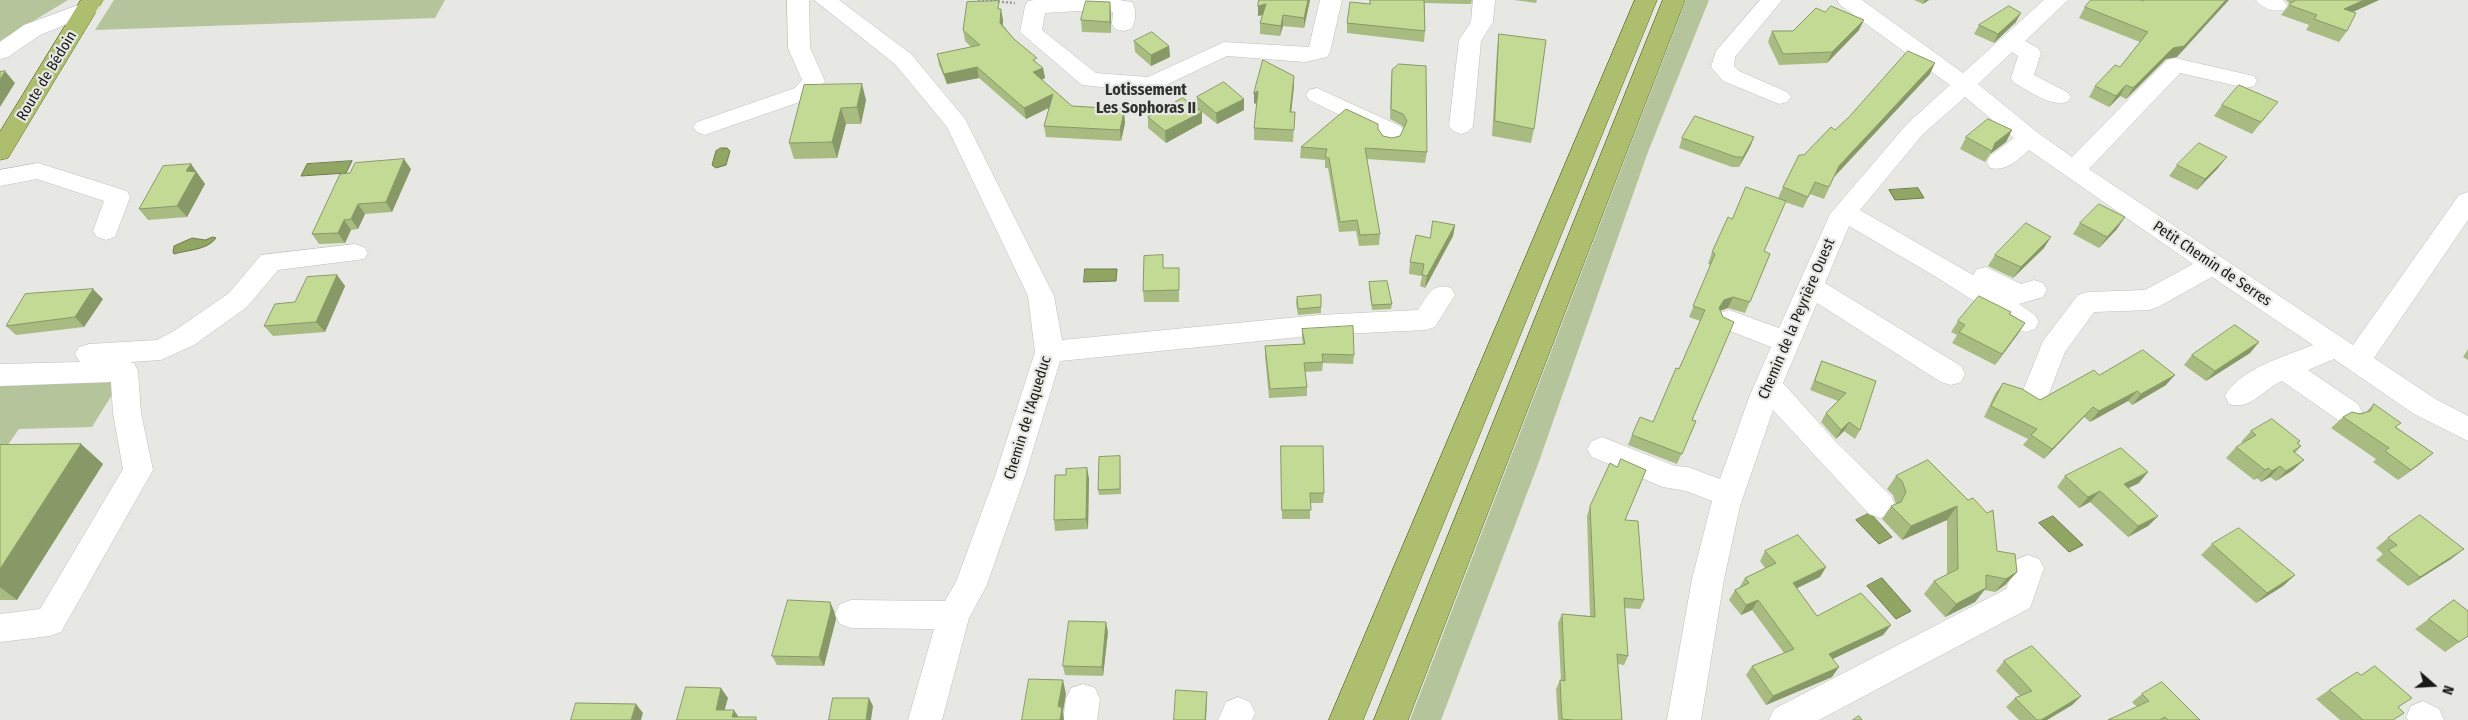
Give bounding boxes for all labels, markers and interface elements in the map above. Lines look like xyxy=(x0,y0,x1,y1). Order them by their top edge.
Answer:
street label: Route de Bédoin xyxy=(13,28,81,124)
district label: Lotissement Les Sophoras II xyxy=(1096,81,1196,119)
street label: Petit Chemin de Serres xyxy=(2149,218,2275,310)
street label: Chemin de la Peyrière Ouest xyxy=(1755,236,1839,402)
street label: Chemin de l'Aqueduc xyxy=(1001,354,1055,482)
north arrow xyxy=(2408,660,2458,710)
text: N xyxy=(2438,683,2457,697)

